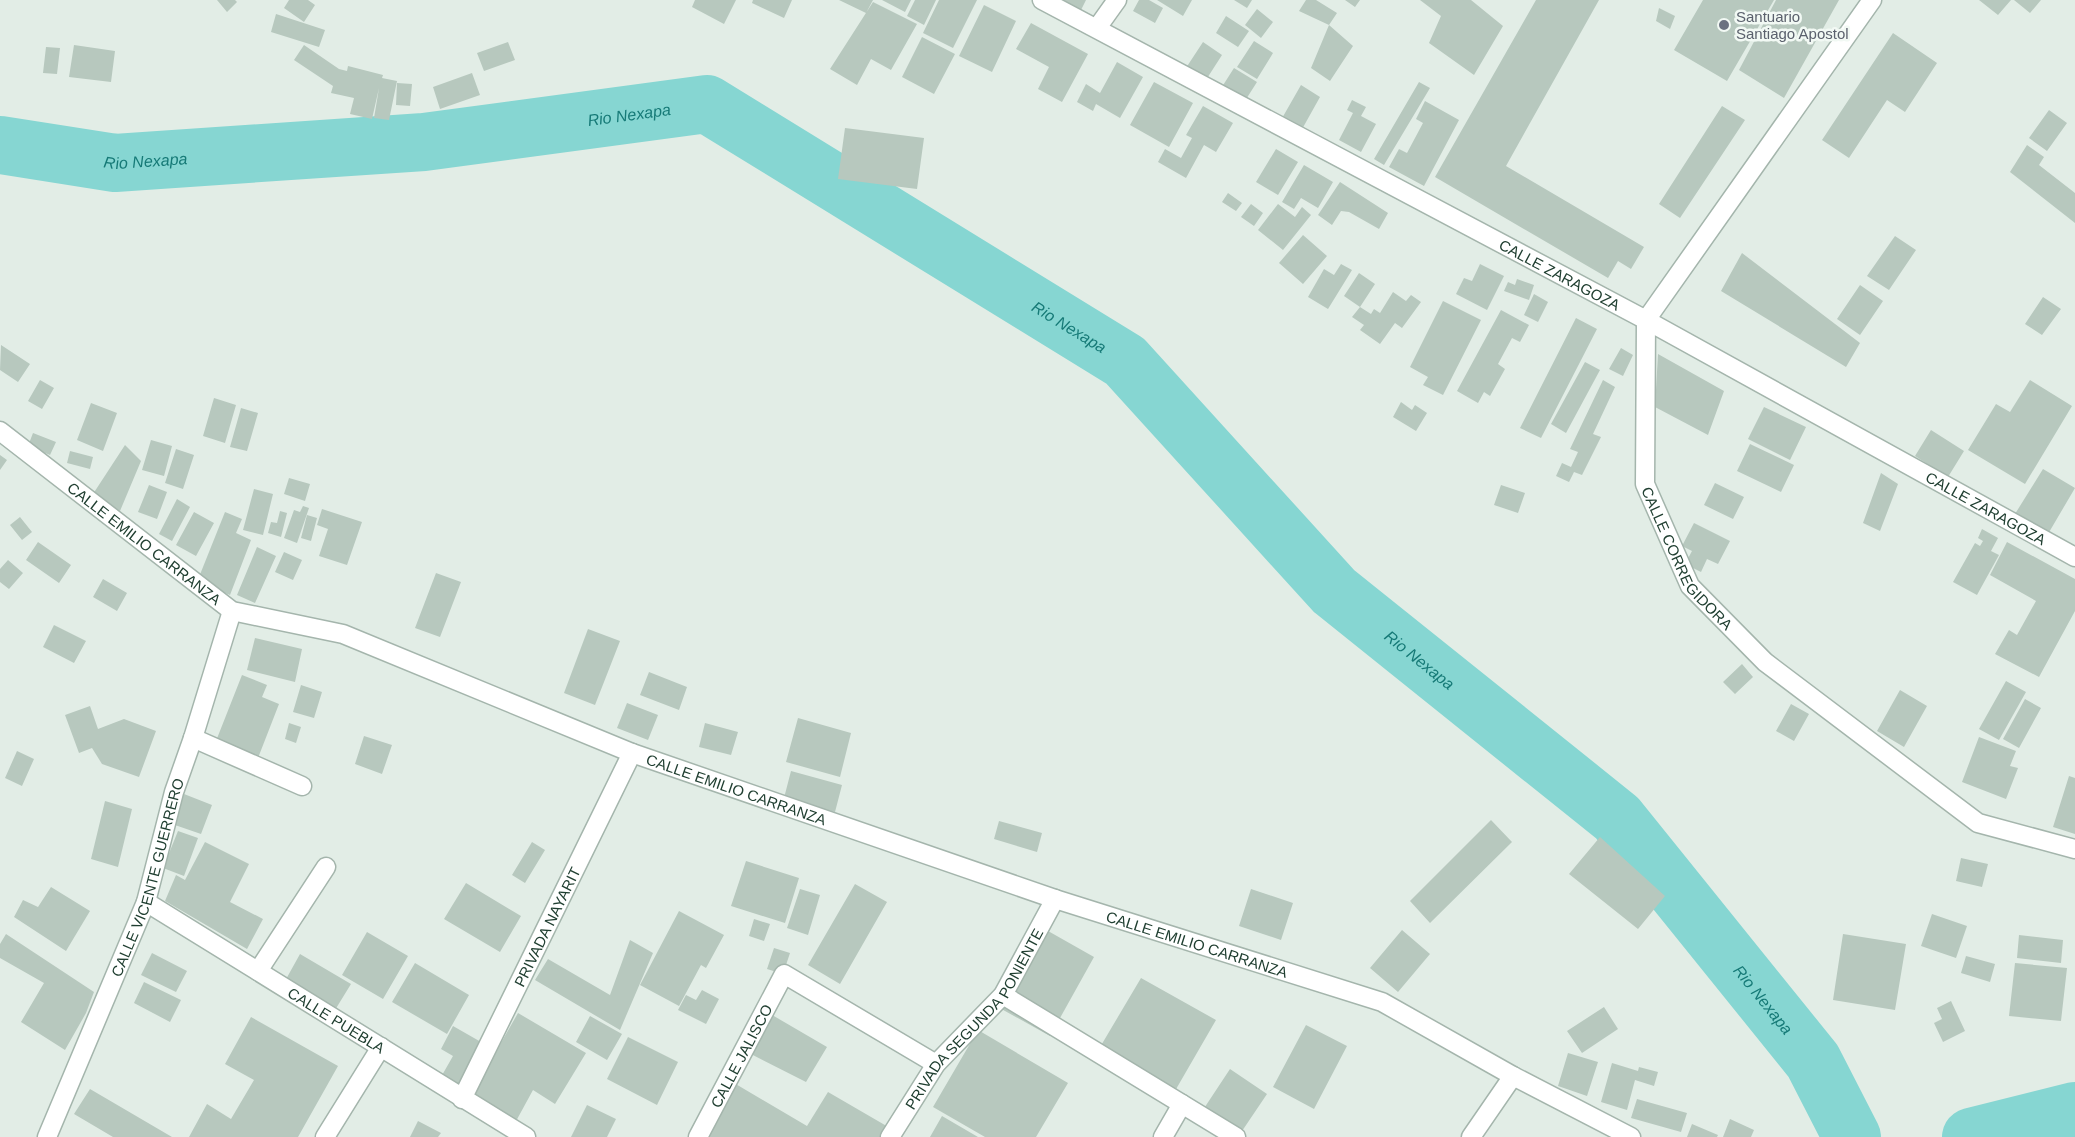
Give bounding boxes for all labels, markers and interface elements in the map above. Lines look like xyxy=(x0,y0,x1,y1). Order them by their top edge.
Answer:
place label: Santuario Santiago Apostol xyxy=(1736,8,1849,42)
marker: Santuario Santiago Apostol xyxy=(1717,18,1731,32)
water label: Rio Nexapa xyxy=(586,100,672,128)
water label: Rio Nexapa xyxy=(103,150,188,172)
street label: CALLE ZARAGOZA xyxy=(1496,235,1623,313)
water label: Rio Nexapa xyxy=(1029,298,1110,356)
street label: CALLE ZARAGOZA xyxy=(1923,468,2049,548)
street label: CALLE EMILIO CARRANZA xyxy=(65,478,225,608)
street label: CALLE CORREGIDORA xyxy=(1639,484,1736,633)
water label: Rio Nexapa xyxy=(1382,627,1458,693)
street label: CALLE EMILIO CARRANZA xyxy=(644,750,829,828)
street label: CALLE VICENTE GUERRERO xyxy=(107,776,187,979)
street label: PRIVADA NAYARIT xyxy=(510,864,583,989)
street label: CALLE EMILIO CARRANZA xyxy=(1104,907,1290,980)
street label: PRIVADA SEGUNDA PONIENTE xyxy=(901,925,1046,1112)
water label: Rio Nexapa xyxy=(1730,962,1796,1037)
street label: CALLE PUEBLA xyxy=(285,983,388,1056)
street label: CALLE JALISCO xyxy=(707,1001,775,1110)

